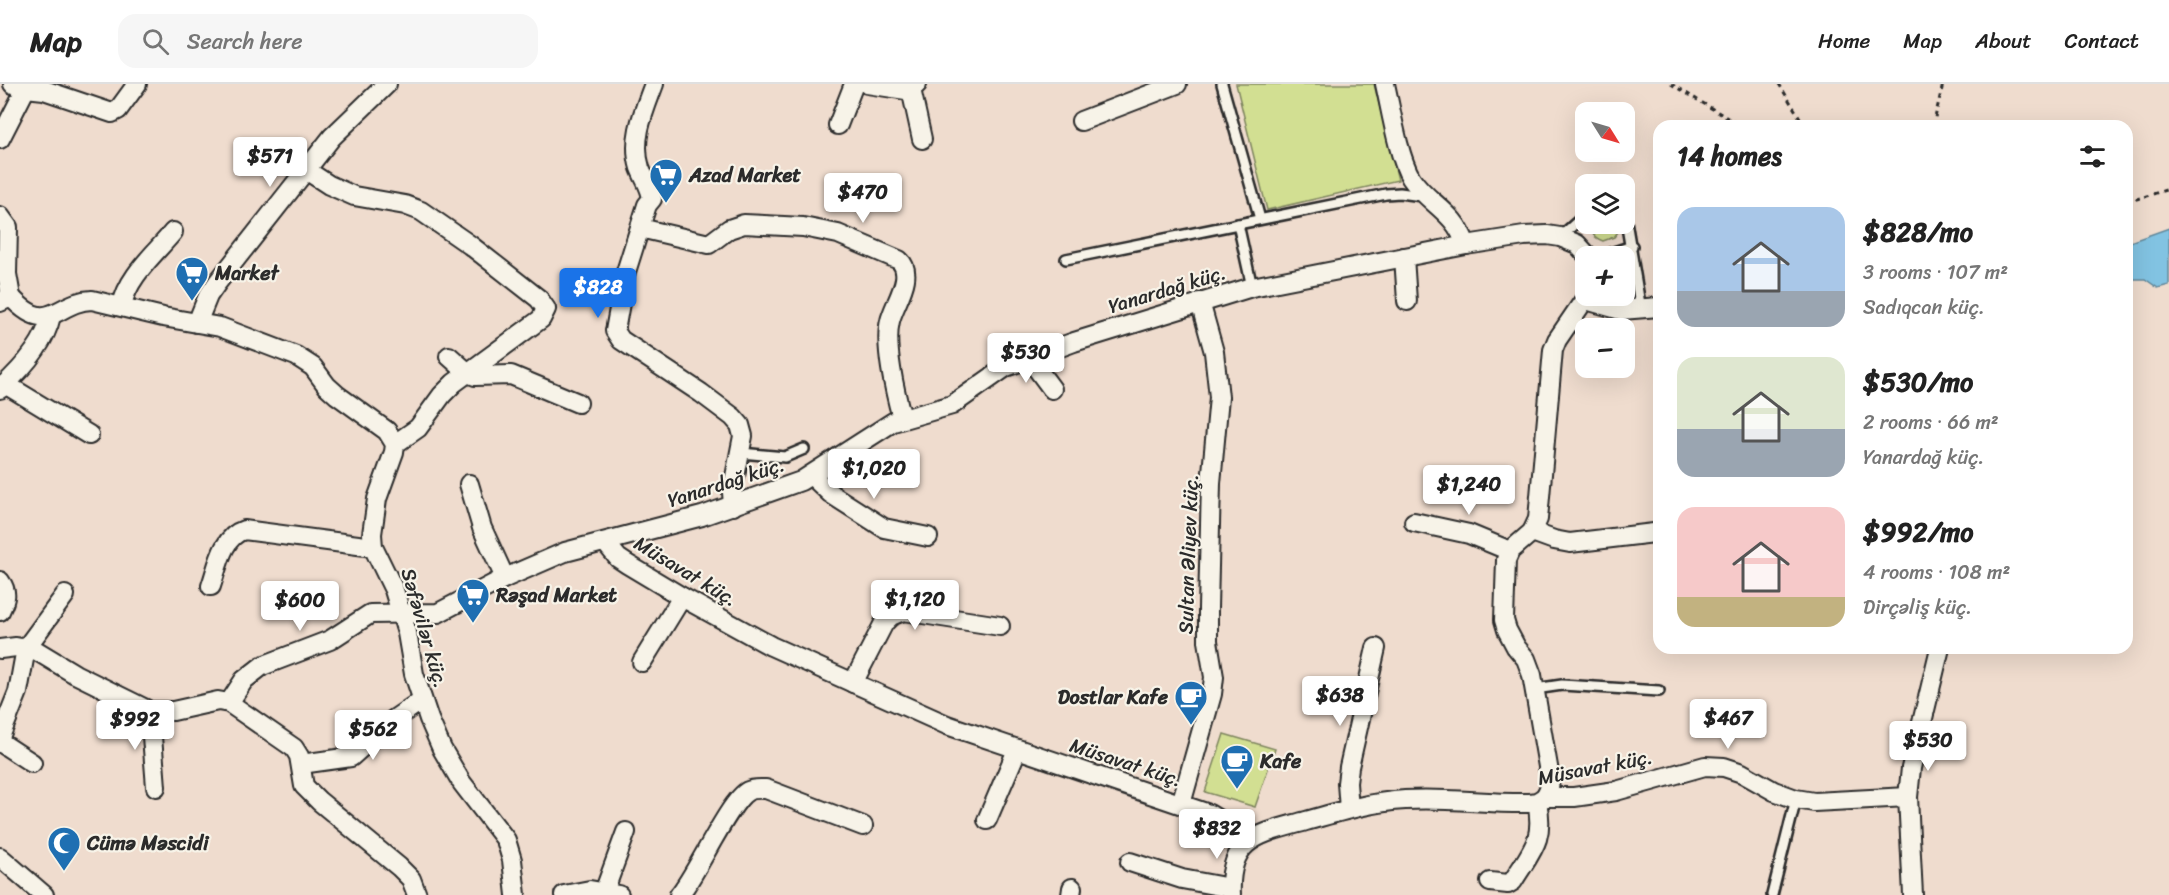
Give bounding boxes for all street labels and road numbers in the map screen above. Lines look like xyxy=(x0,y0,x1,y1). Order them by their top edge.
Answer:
street label: Yanardağ küç. xyxy=(1104,255,1230,324)
street label: Yanardağ küç. xyxy=(663,447,789,518)
street label: Sultan Əliyev küç. xyxy=(1168,473,1209,635)
street label: Müsavat küç. xyxy=(627,526,745,616)
street label: Səfəvilər küç. xyxy=(391,564,458,692)
street label: Müsavat küç. xyxy=(1065,728,1187,797)
street label: Müsavat küç. xyxy=(1535,739,1655,796)

